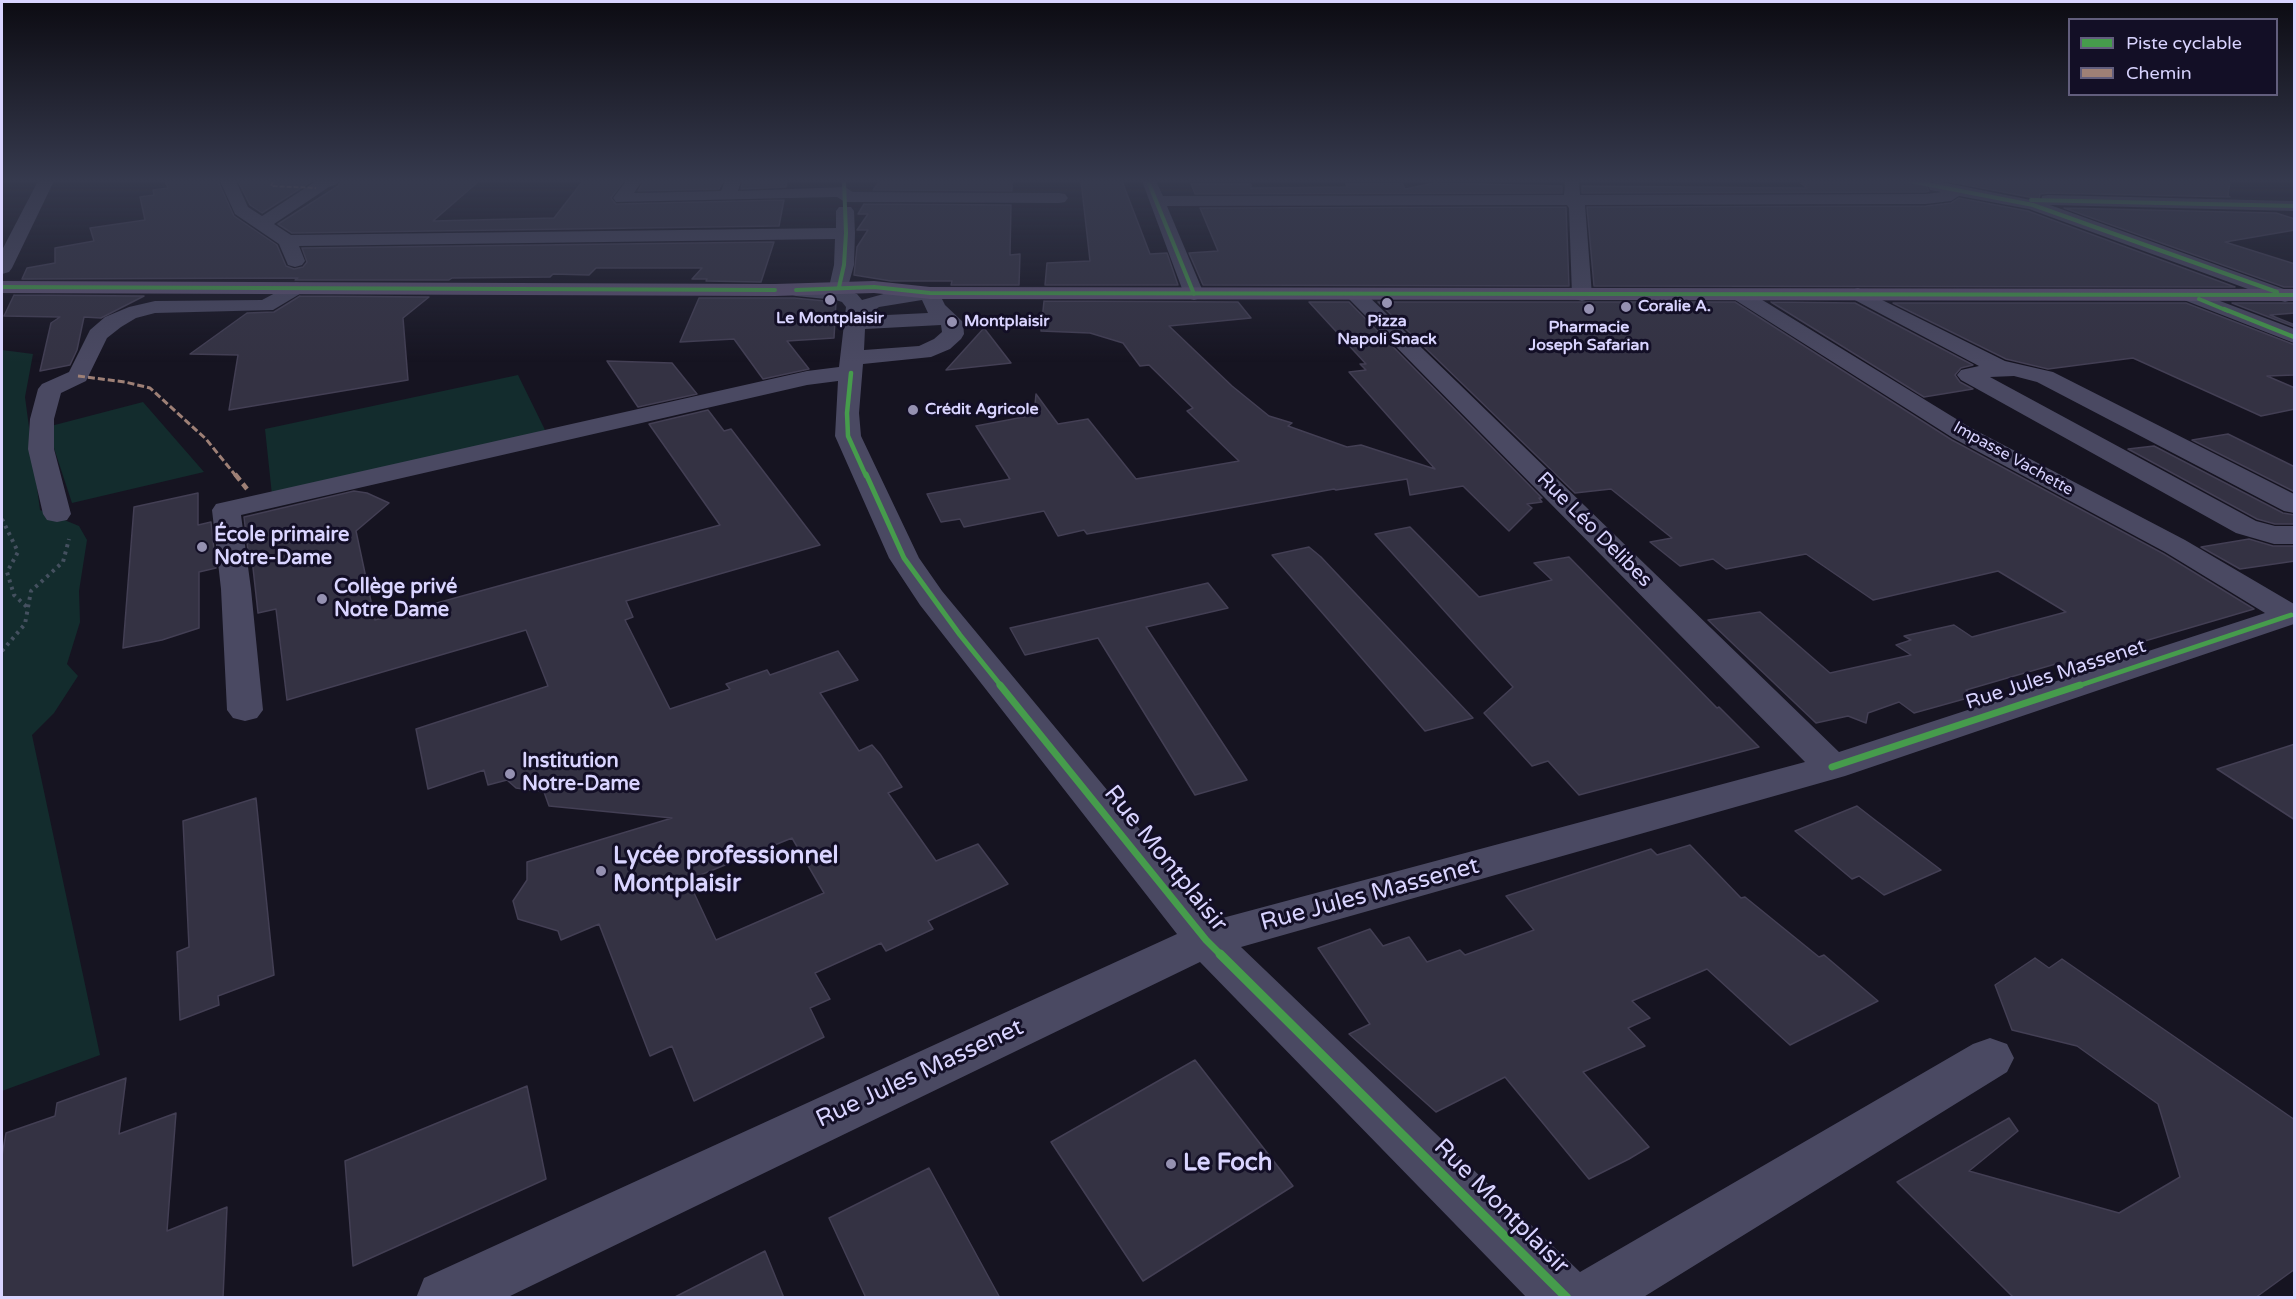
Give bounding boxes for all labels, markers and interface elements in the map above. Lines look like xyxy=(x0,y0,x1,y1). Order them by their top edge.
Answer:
legend xyxy=(2068,18,2278,96)
text: Piste cyclable xyxy=(2126,32,2242,54)
text: Chemin xyxy=(2126,62,2192,84)
marker: Le Montplaisir xyxy=(823,293,837,307)
marker: Pizza Napoli Snack xyxy=(1380,296,1394,310)
place label: Coralie A. xyxy=(1638,297,1711,317)
marker: Coralie A. xyxy=(1619,300,1633,314)
marker: Pharmacie Joseph Safarian xyxy=(1582,302,1596,316)
place label: Le Montplaisir xyxy=(776,309,884,329)
place label: Montplaisir xyxy=(964,312,1049,332)
place label: Pizza Napoli Snack xyxy=(1337,312,1437,350)
marker: Montplaisir xyxy=(945,315,959,329)
place label: Pharmacie Joseph Safarian xyxy=(1529,318,1649,356)
place label: Crédit Agricole xyxy=(925,400,1038,420)
marker: Crédit Agricole xyxy=(906,403,920,417)
street label: Impasse Vachette xyxy=(1950,418,2076,500)
street label: Rue Léo Delibes xyxy=(1532,468,1656,592)
place label: École primaire Notre-Dame xyxy=(214,524,349,571)
marker: École primaire Notre-Dame xyxy=(195,540,209,554)
place label: Collège privé Notre Dame xyxy=(334,576,457,623)
marker: Collège privé Notre Dame xyxy=(315,592,329,606)
street label: Rue Jules Massenet xyxy=(1963,635,2149,715)
place label: Institution Notre-Dame xyxy=(522,750,640,797)
marker: Institution Notre-Dame xyxy=(503,767,517,781)
street label: Rue Montplaisir xyxy=(1097,780,1233,938)
place label: Lycée professionnel Montplaisir xyxy=(613,843,839,899)
street label: Rue Jules Massenet xyxy=(1257,852,1483,938)
marker: Lycée professionnel Montplaisir xyxy=(594,864,608,878)
street label: Rue Jules Massenet xyxy=(812,1013,1028,1135)
street label: Rue Montplaisir xyxy=(1427,1133,1575,1281)
place label: Le Foch xyxy=(1183,1150,1272,1178)
marker: Le Foch xyxy=(1164,1157,1178,1171)

